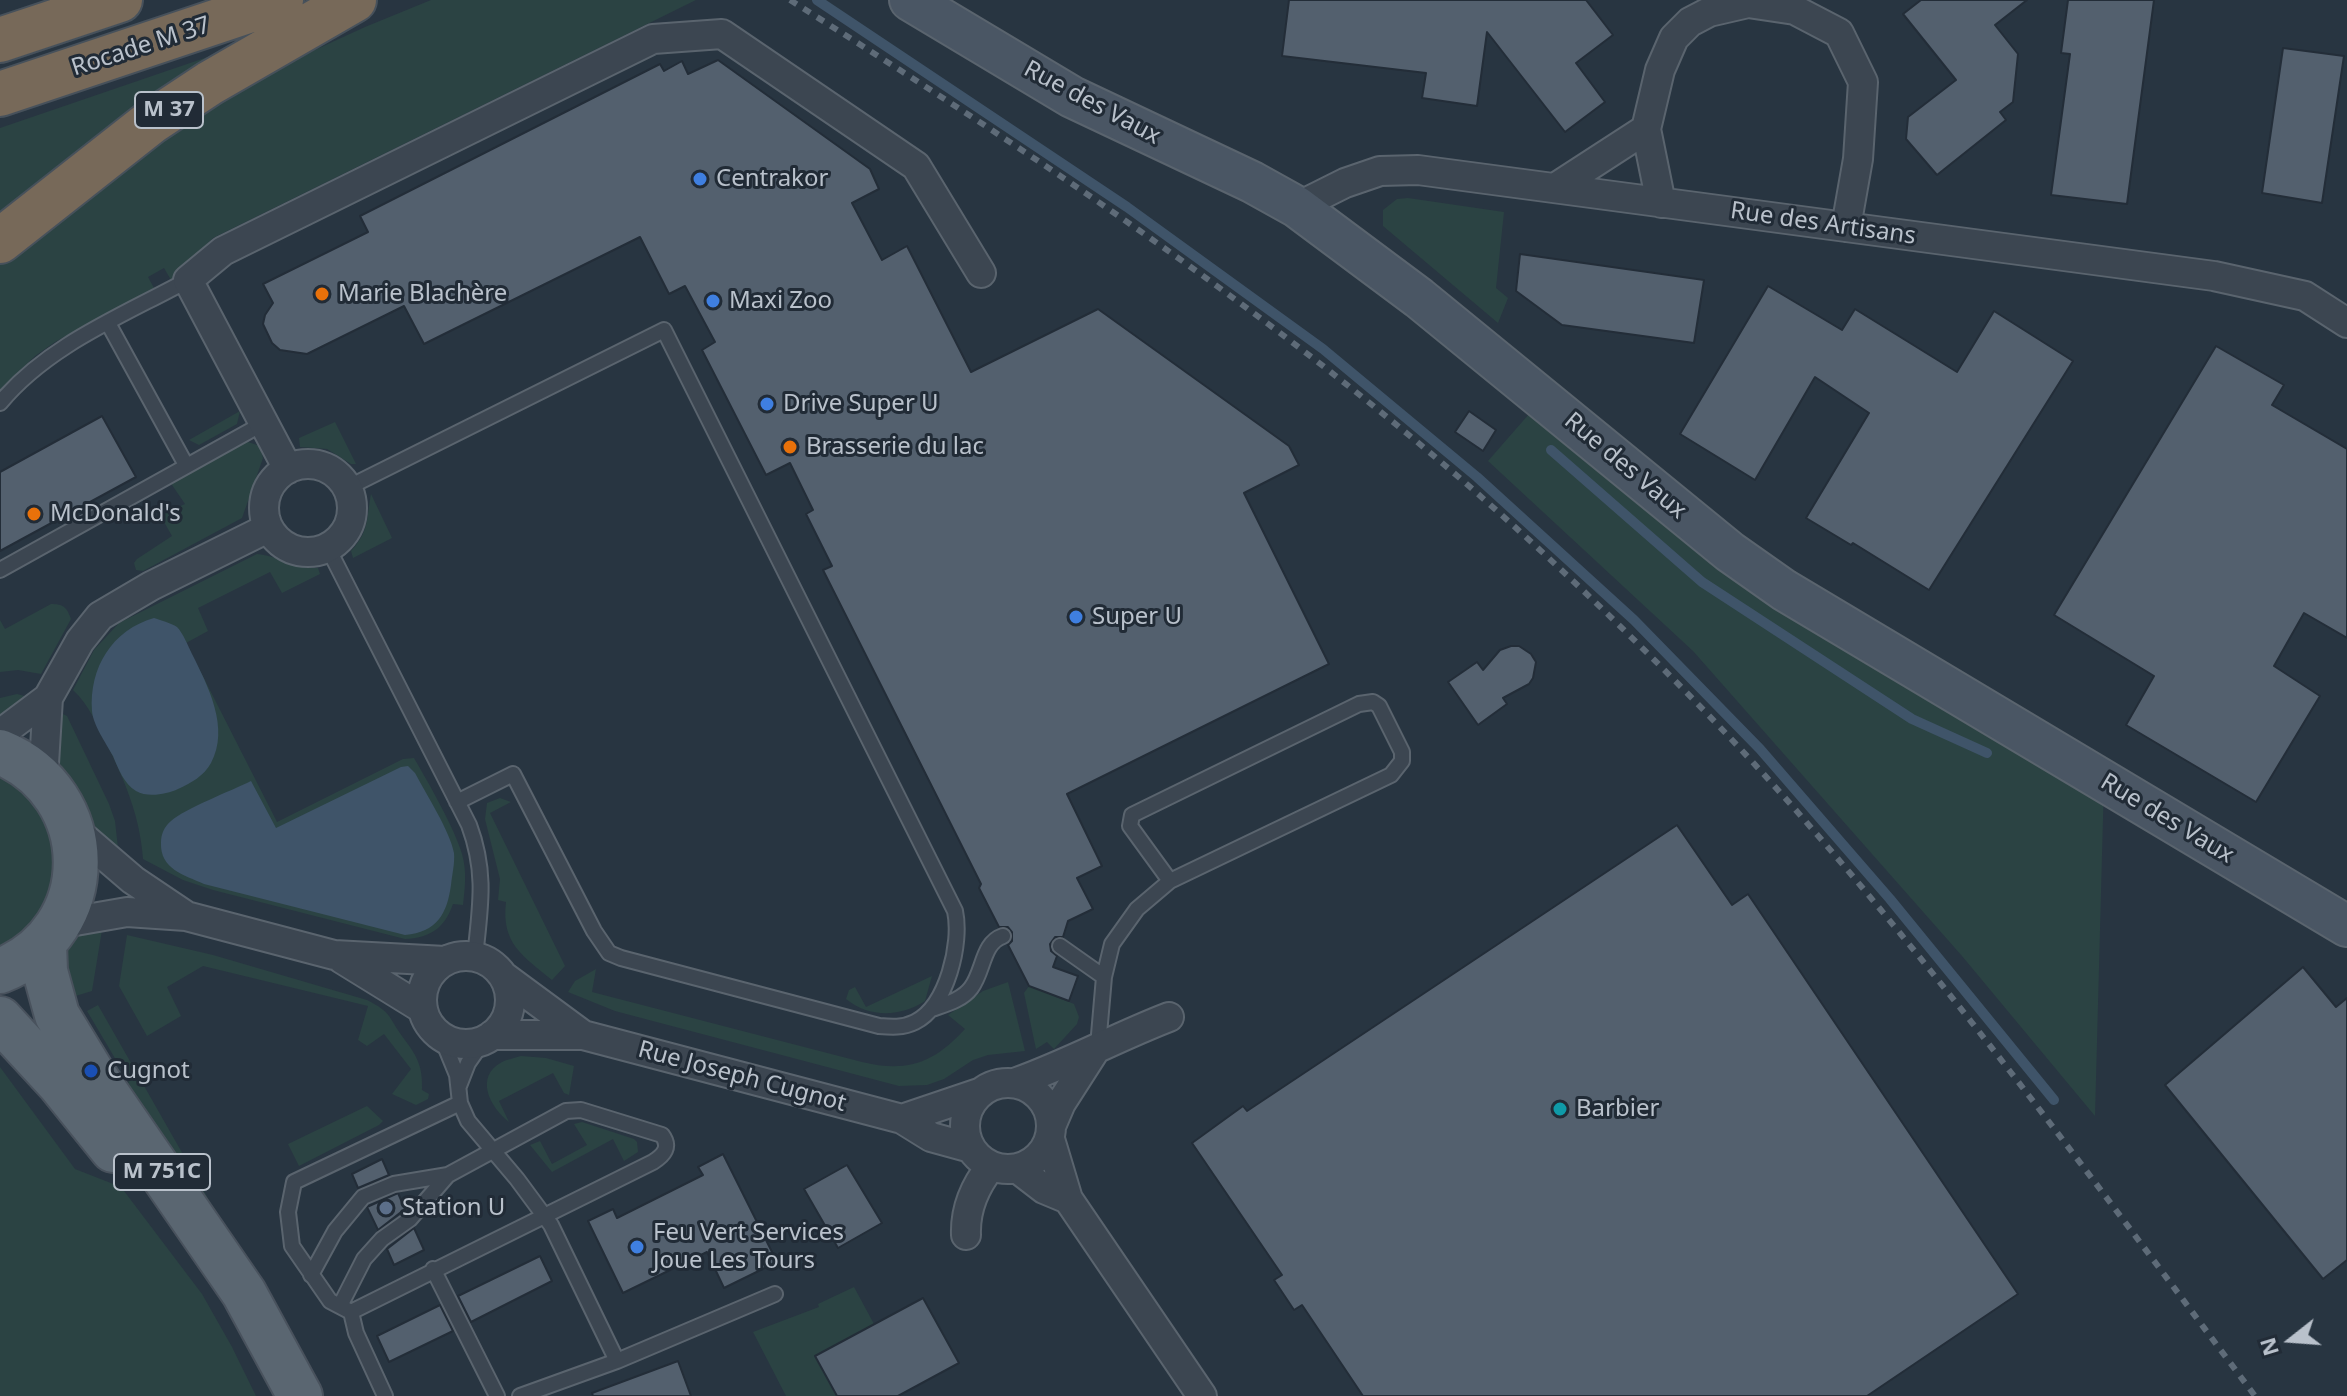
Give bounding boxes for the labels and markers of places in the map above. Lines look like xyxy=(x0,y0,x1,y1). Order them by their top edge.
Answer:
place label: Centrakor xyxy=(716,165,828,193)
marker: Centrakor xyxy=(691,170,709,188)
place label: Marie Blachère xyxy=(338,280,507,308)
marker: Marie Blachère xyxy=(313,285,331,303)
place label: Maxi Zoo xyxy=(729,287,832,315)
marker: Maxi Zoo xyxy=(704,292,722,310)
place label: Drive Super U xyxy=(783,390,939,418)
marker: Drive Super U xyxy=(758,395,776,413)
place label: Brasserie du lac xyxy=(806,433,984,461)
marker: Brasserie du lac xyxy=(781,438,799,456)
place label: McDonald's xyxy=(50,500,181,528)
marker: McDonald's xyxy=(25,505,43,523)
place label: Super U xyxy=(1092,603,1182,631)
marker: Super U xyxy=(1067,608,1085,626)
place label: Cugnot xyxy=(107,1057,190,1085)
marker: Cugnot xyxy=(82,1062,100,1080)
place label: Barbier xyxy=(1576,1095,1659,1123)
marker: Barbier xyxy=(1551,1100,1569,1118)
place label: Station U xyxy=(402,1194,505,1222)
marker: Station U xyxy=(377,1199,395,1217)
place label: Feu Vert Services Joue Les Tours xyxy=(653,1219,844,1275)
marker: Feu Vert Services Joue Les Tours xyxy=(628,1238,646,1256)

